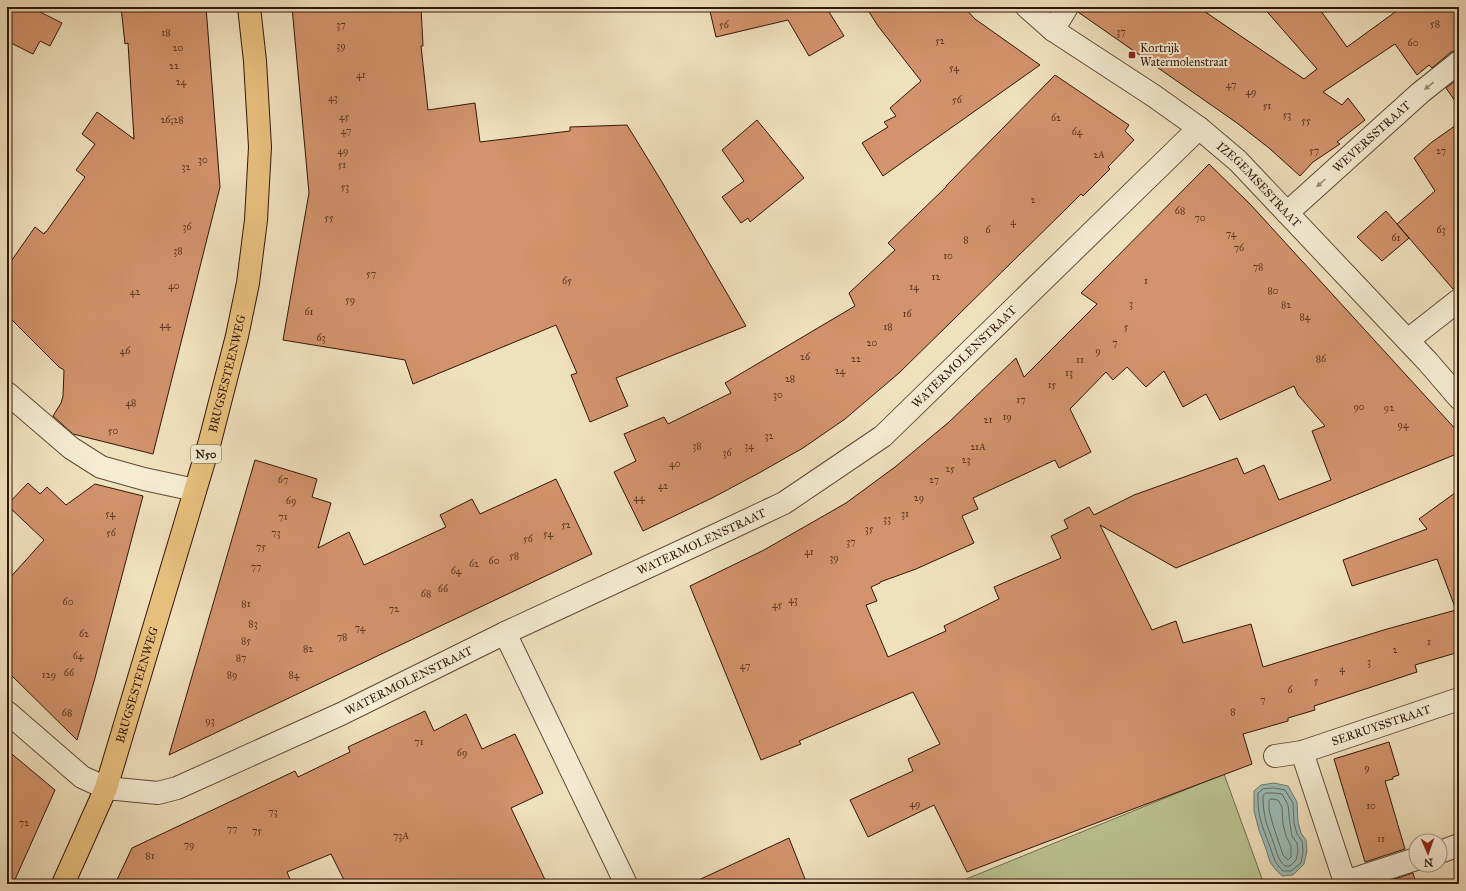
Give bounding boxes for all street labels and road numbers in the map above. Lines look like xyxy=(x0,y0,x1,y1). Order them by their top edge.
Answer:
street label: WEVERSSTRAAT xyxy=(1330,98,1413,175)
street label: IZEGEMSESTRAAT xyxy=(1214,139,1304,230)
street label: WATERMOLENSTRAAT xyxy=(909,303,1019,411)
street label: BRUGSESTEENWEG xyxy=(205,313,248,434)
road number: N50 xyxy=(191,445,221,463)
street label: WATERMOLENSTRAAT xyxy=(635,506,768,578)
street label: BRUGSESTEENWEG xyxy=(113,625,161,745)
street label: WATERMOLENSTRAAT xyxy=(343,643,475,718)
street label: SERRUYSSTRAAT xyxy=(1330,702,1432,749)

